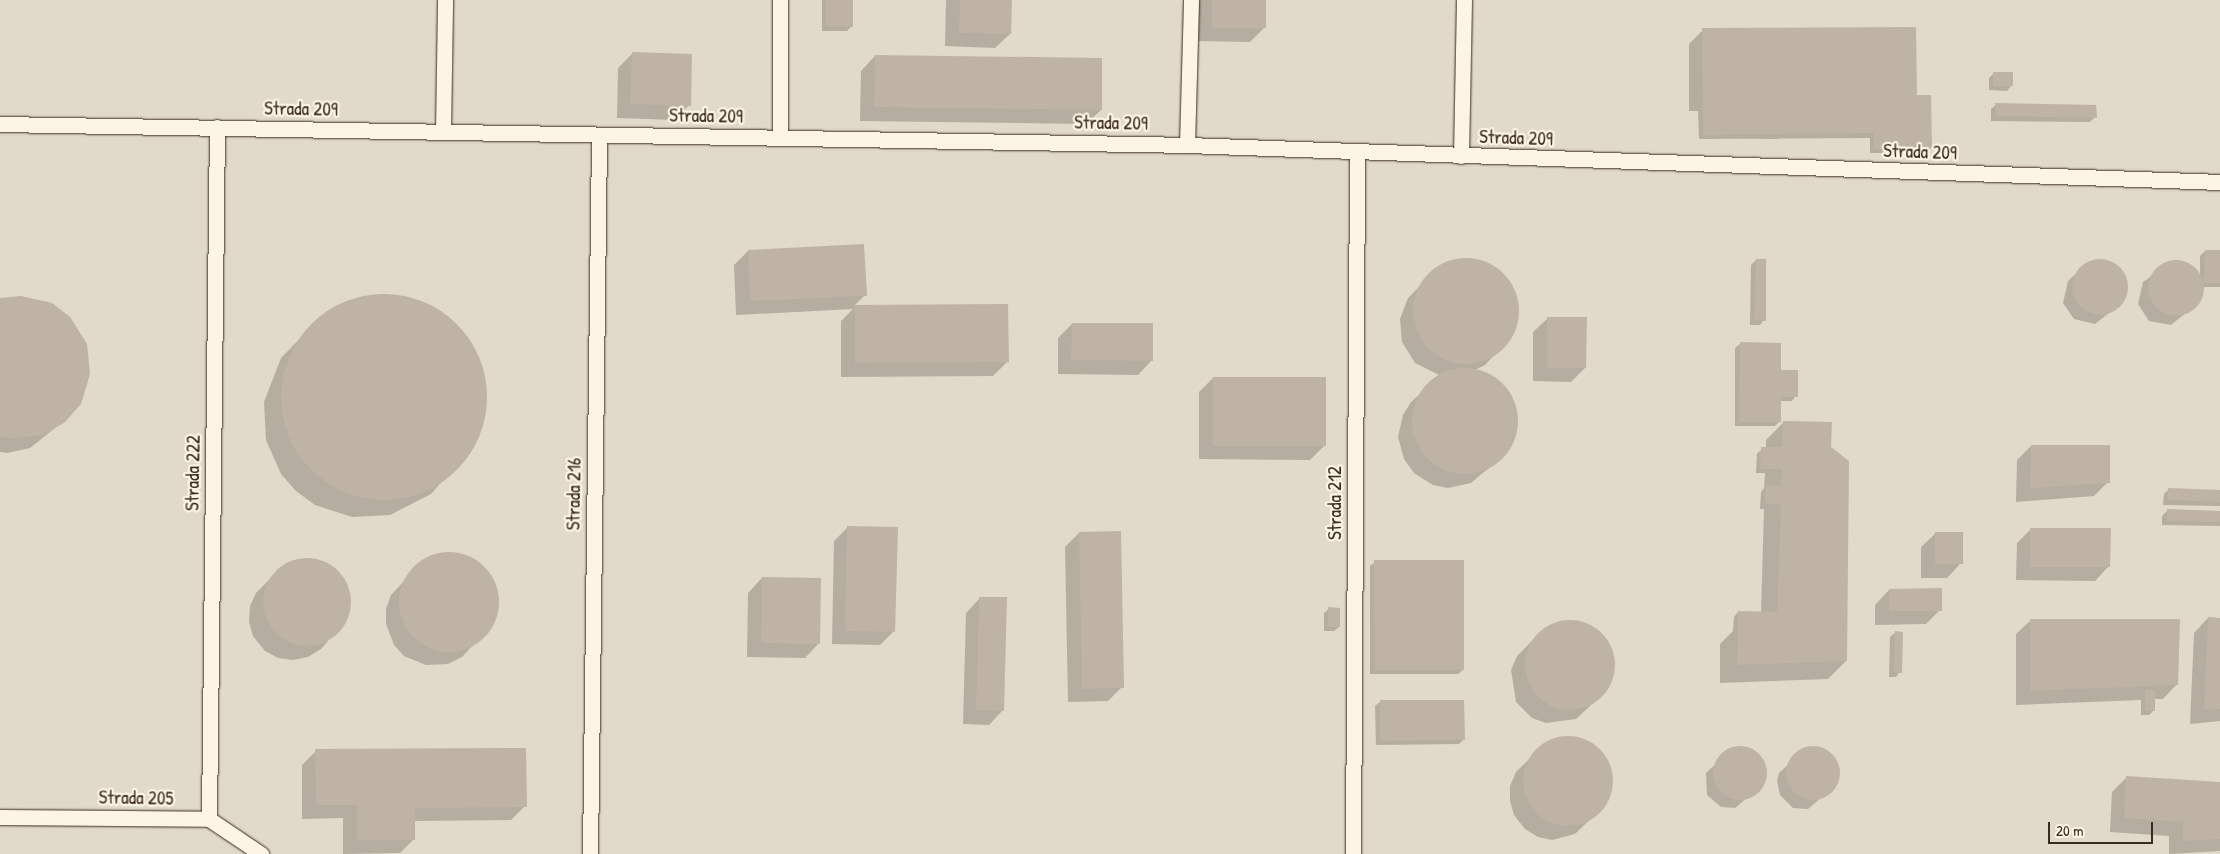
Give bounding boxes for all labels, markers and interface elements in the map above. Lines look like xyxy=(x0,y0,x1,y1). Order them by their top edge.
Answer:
street label: Strada 209 xyxy=(264,97,338,121)
street label: Strada 209 xyxy=(669,104,743,128)
street label: Strada 209 xyxy=(1074,111,1148,135)
street label: Strada 209 xyxy=(1479,125,1553,151)
street label: Strada 209 xyxy=(1883,139,1957,165)
street label: Strada 222 xyxy=(181,435,205,511)
street label: Strada 216 xyxy=(562,457,586,531)
street label: Strada 212 xyxy=(1324,466,1346,540)
street label: Strada 205 xyxy=(98,786,174,810)
scale bar xyxy=(2050,812,2155,844)
text: 20 m xyxy=(2056,820,2083,841)

